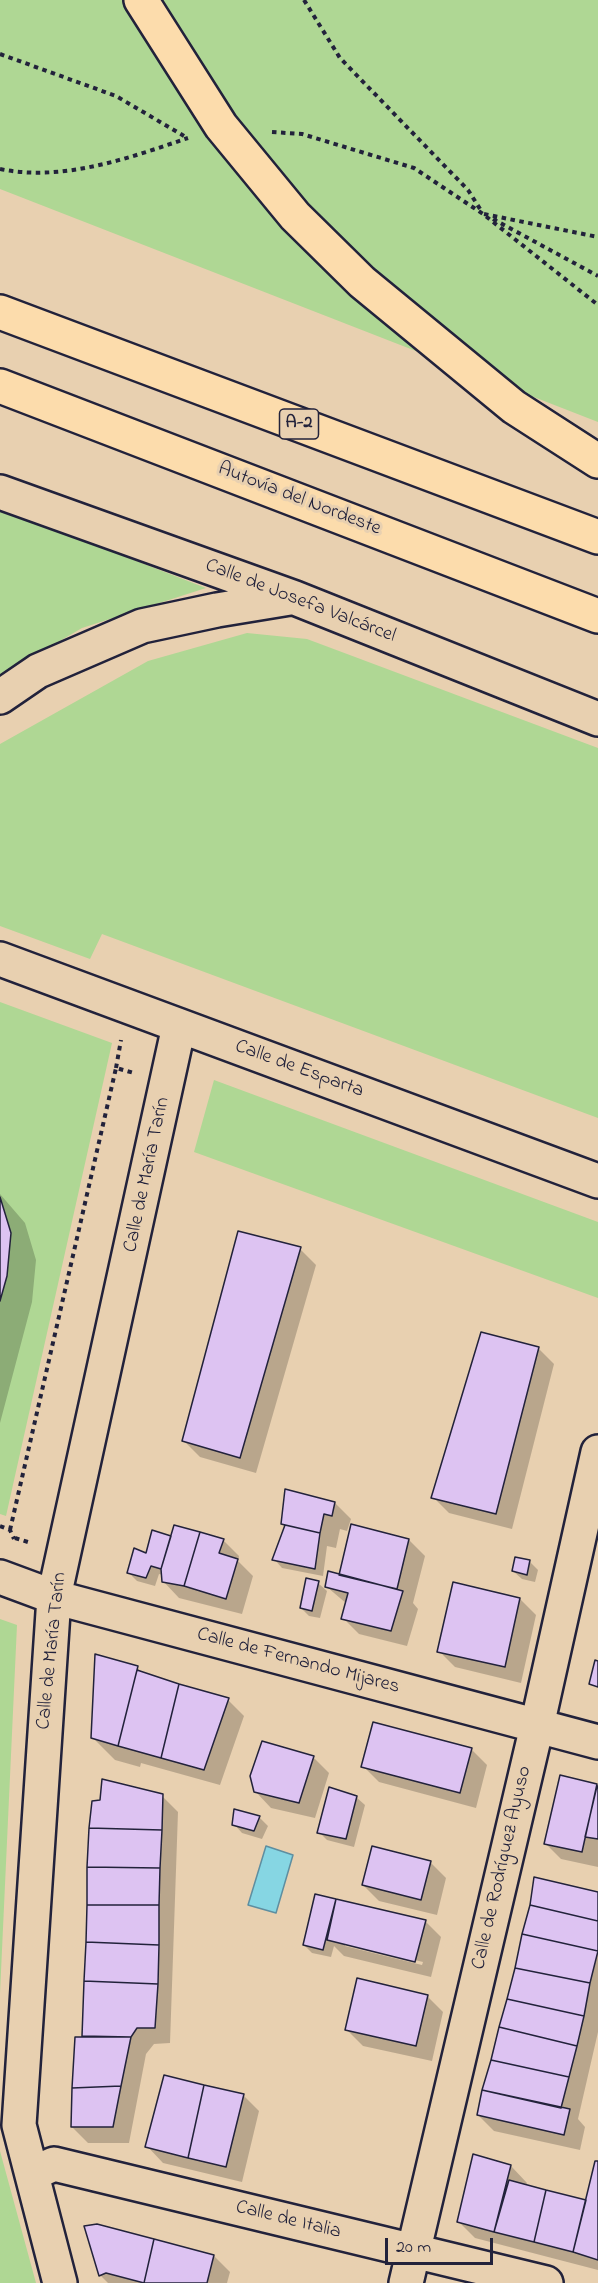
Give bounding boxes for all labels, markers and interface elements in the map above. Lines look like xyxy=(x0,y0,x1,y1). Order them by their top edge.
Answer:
road number: A-2 xyxy=(280,409,318,439)
street label: Autovía del Nordeste xyxy=(214,458,384,542)
street label: Calle de Josefa Valcárcel xyxy=(201,555,399,649)
street label: Calle de Esparta xyxy=(231,1036,367,1104)
street label: Calle de María Tarín xyxy=(120,1095,176,1255)
street label: Calle de María Tarín xyxy=(33,1571,73,1731)
street label: Calle de Fernando Mijares xyxy=(194,1623,402,1701)
street label: Calle de Rodríguez Ayuso xyxy=(468,1764,538,1972)
street label: Calle de Italia xyxy=(233,2196,343,2246)
scale bar xyxy=(388,2226,496,2264)
text: 20 m xyxy=(396,2235,431,2261)

